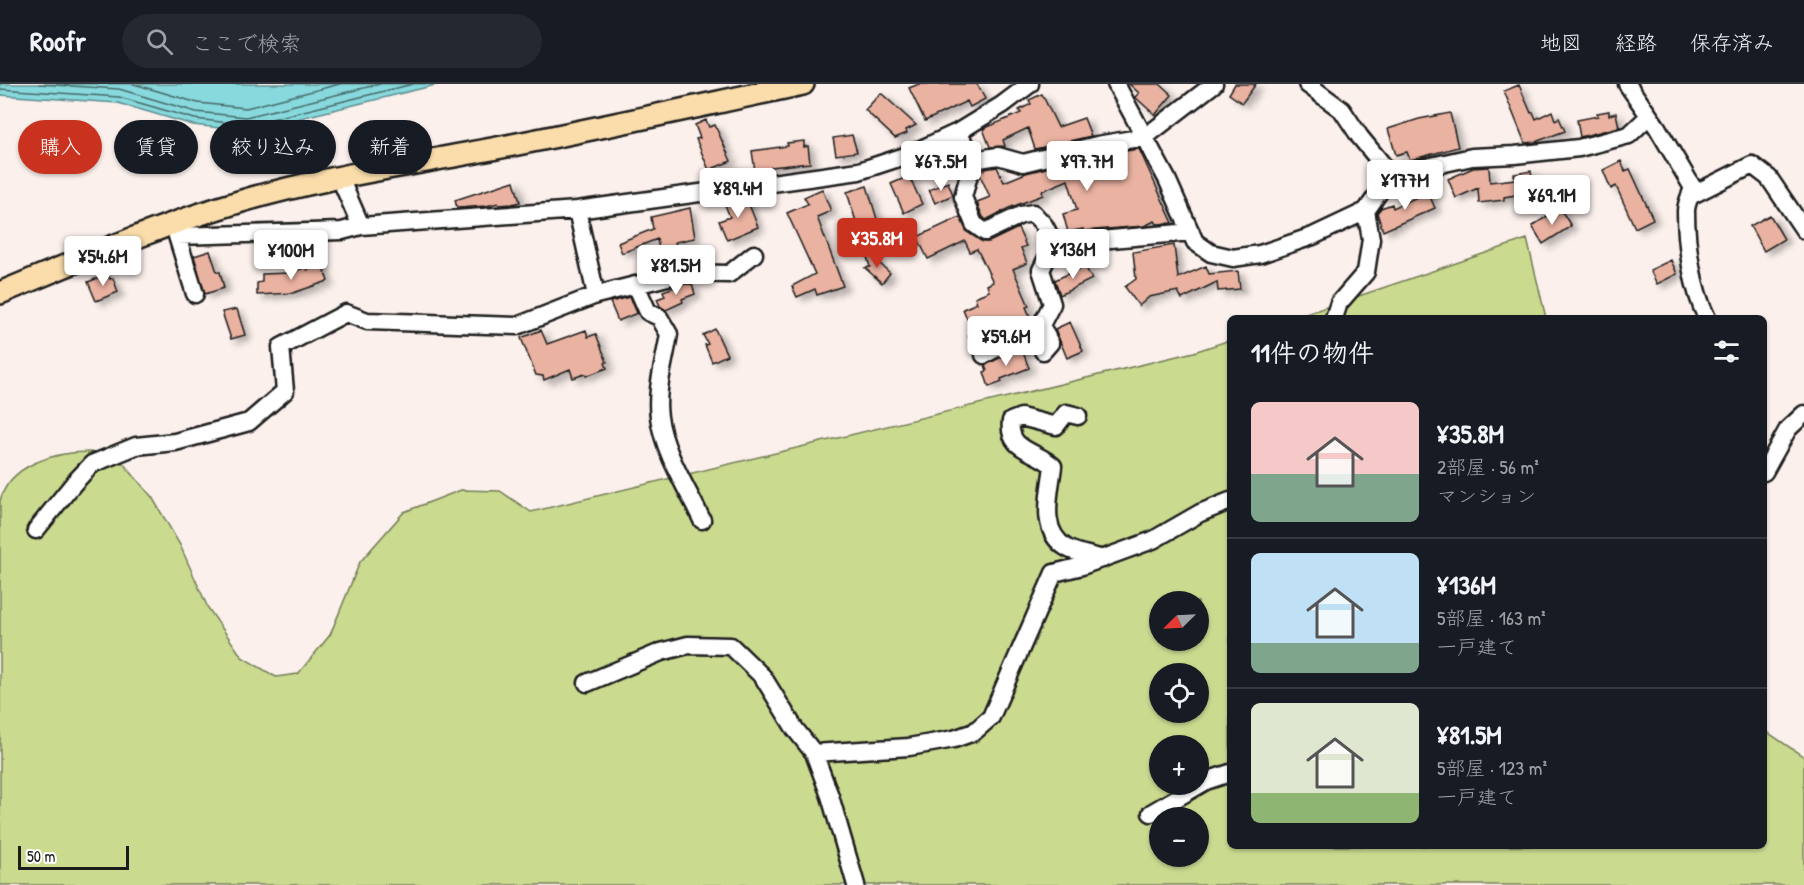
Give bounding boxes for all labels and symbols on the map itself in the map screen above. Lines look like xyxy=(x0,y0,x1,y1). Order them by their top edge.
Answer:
pin: ¥67.5M xyxy=(892,141,990,192)
pin: ¥97.7M xyxy=(1038,141,1136,192)
pin: ¥177M xyxy=(1363,160,1447,211)
pin: ¥89.4M xyxy=(689,168,787,219)
pin: ¥69.1M xyxy=(1503,175,1601,226)
pin: ¥35.8M xyxy=(828,218,926,269)
pin: ¥136M xyxy=(1031,229,1115,280)
pin: ¥100M xyxy=(249,230,333,281)
pin: ¥54.6M xyxy=(54,236,152,287)
pin: ¥81.5M xyxy=(627,245,725,296)
pin: ¥59.6M xyxy=(957,316,1055,367)
north arrow xyxy=(1149,591,1209,651)
scale bar xyxy=(18,843,129,870)

